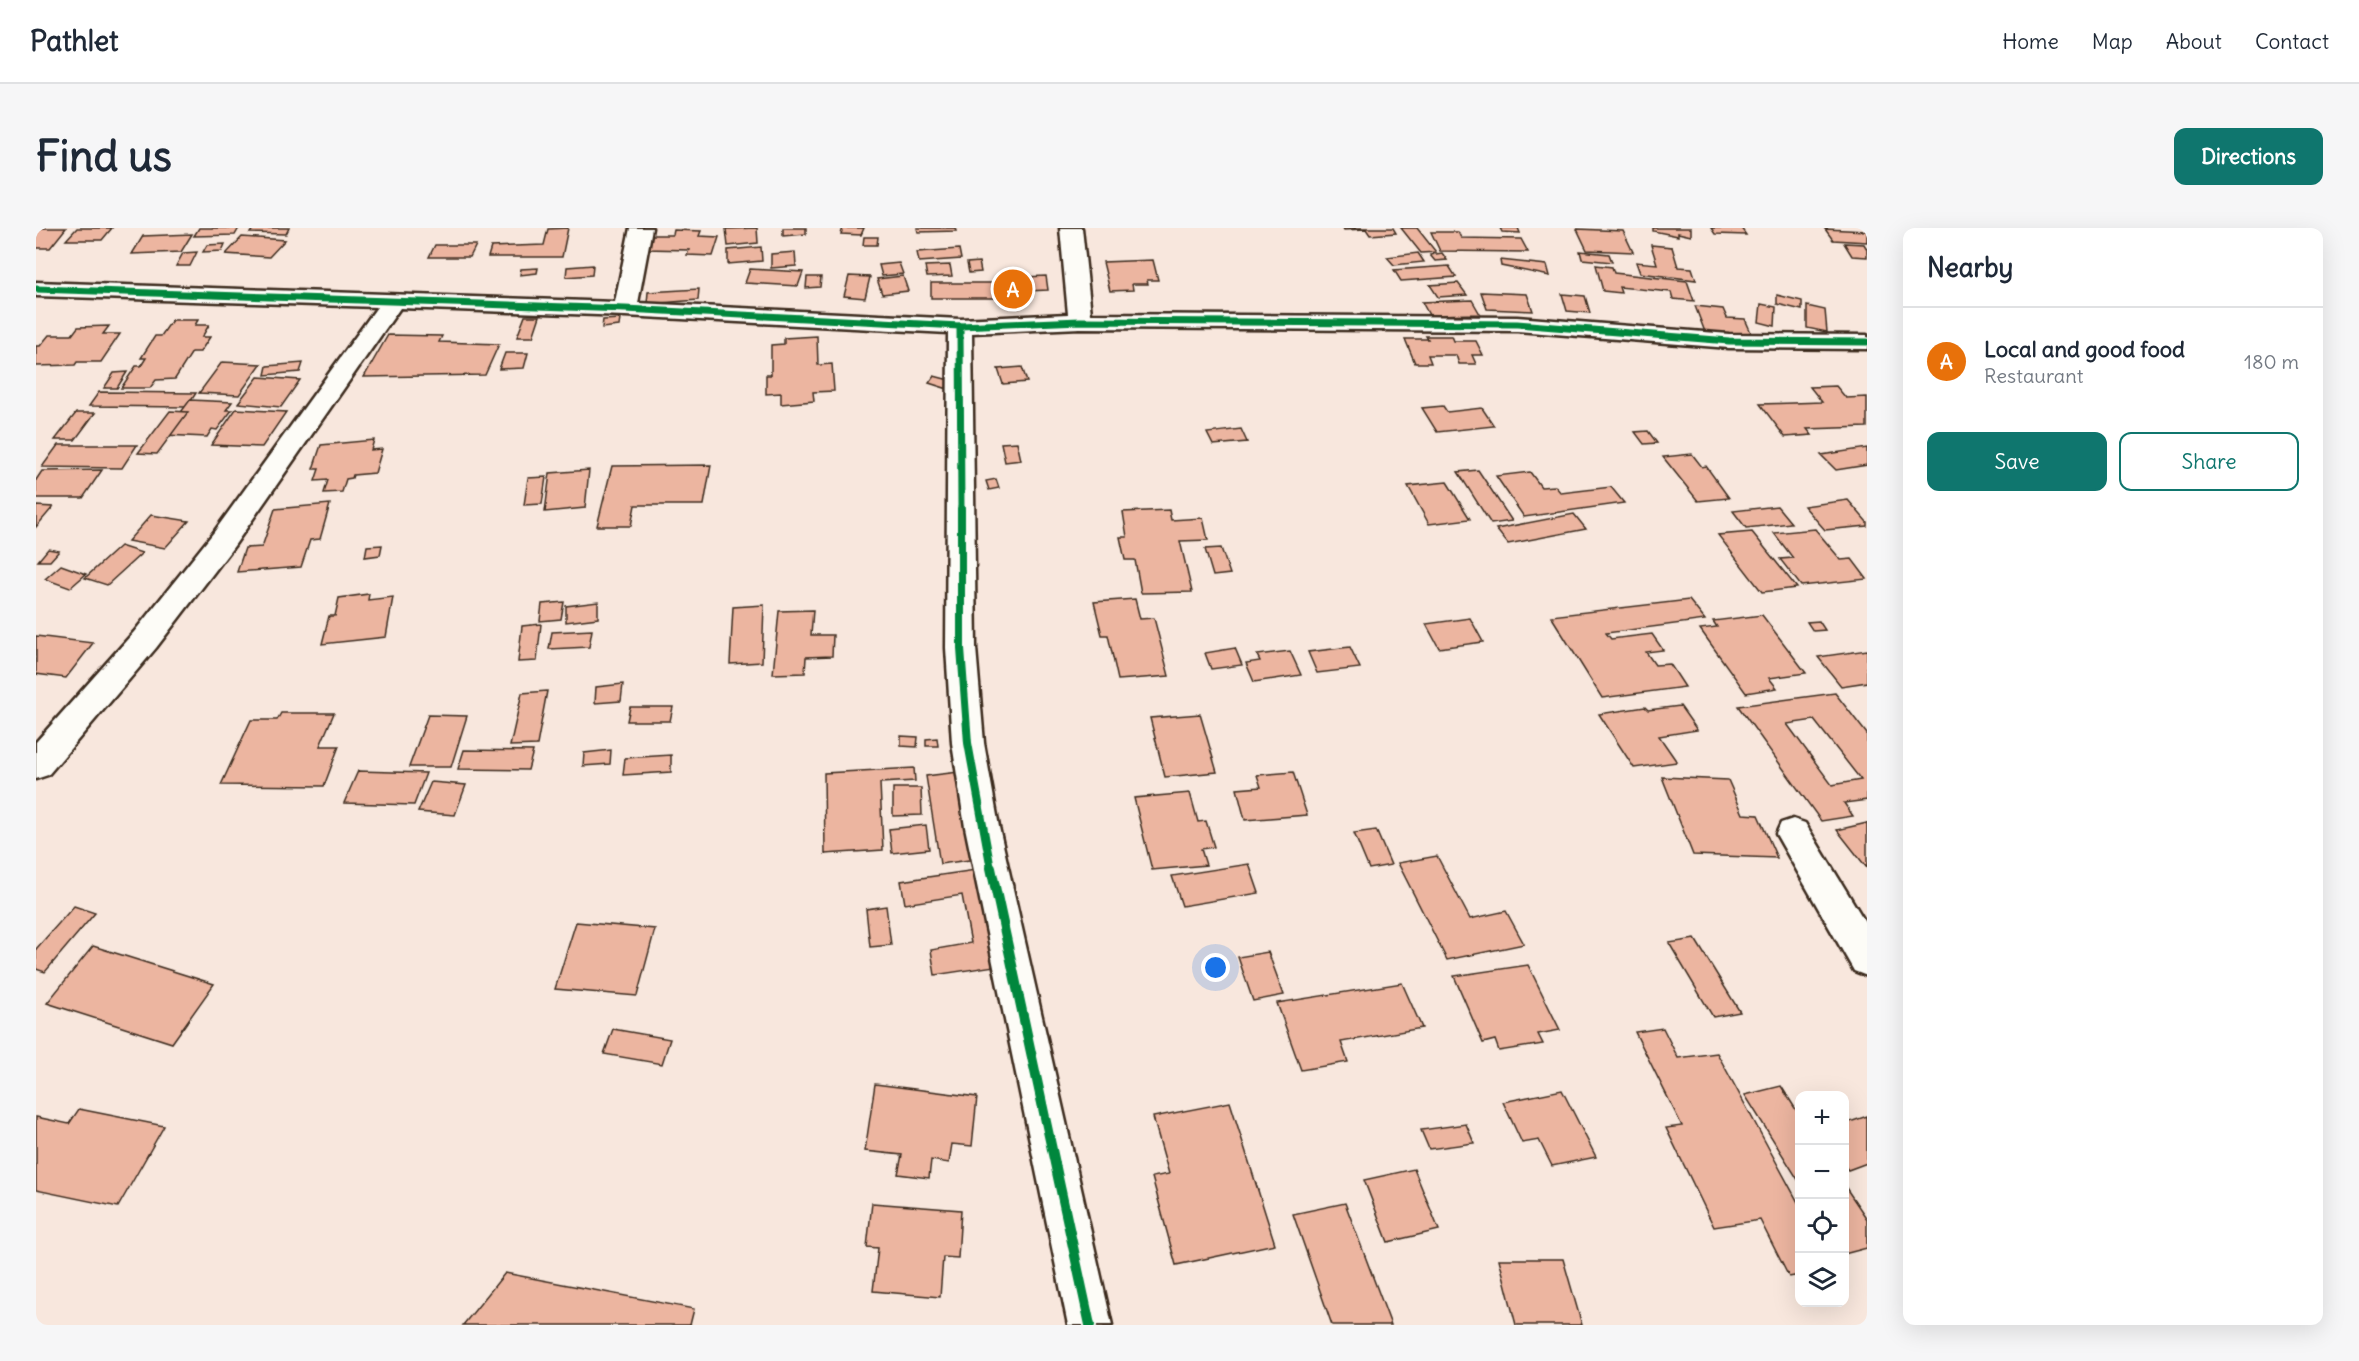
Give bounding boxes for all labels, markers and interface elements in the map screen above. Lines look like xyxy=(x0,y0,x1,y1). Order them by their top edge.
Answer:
text: Pathlet xyxy=(30,23,119,59)
text: Home xyxy=(2002,28,2059,55)
text: Map xyxy=(2092,28,2133,55)
text: About xyxy=(2166,28,2222,55)
text: Contact xyxy=(2255,28,2329,55)
button: Directions xyxy=(2174,128,2323,185)
text: Find us xyxy=(36,130,172,182)
text: Nearby xyxy=(1927,251,2013,284)
pin: A xyxy=(994,266,1032,312)
text: Local and good food xyxy=(1984,335,2185,363)
text: A xyxy=(1940,349,1953,374)
text: 180 m xyxy=(2244,349,2299,374)
text: Restaurant xyxy=(1984,363,2083,388)
button: Save xyxy=(1927,432,2107,491)
button: Share xyxy=(2119,432,2299,491)
your location xyxy=(1201,953,1230,982)
map controls xyxy=(1795,1091,1849,1307)
button: + xyxy=(1795,1091,1849,1145)
button: − xyxy=(1795,1145,1849,1199)
button: locate xyxy=(1795,1199,1849,1253)
button: layers xyxy=(1795,1253,1849,1307)

